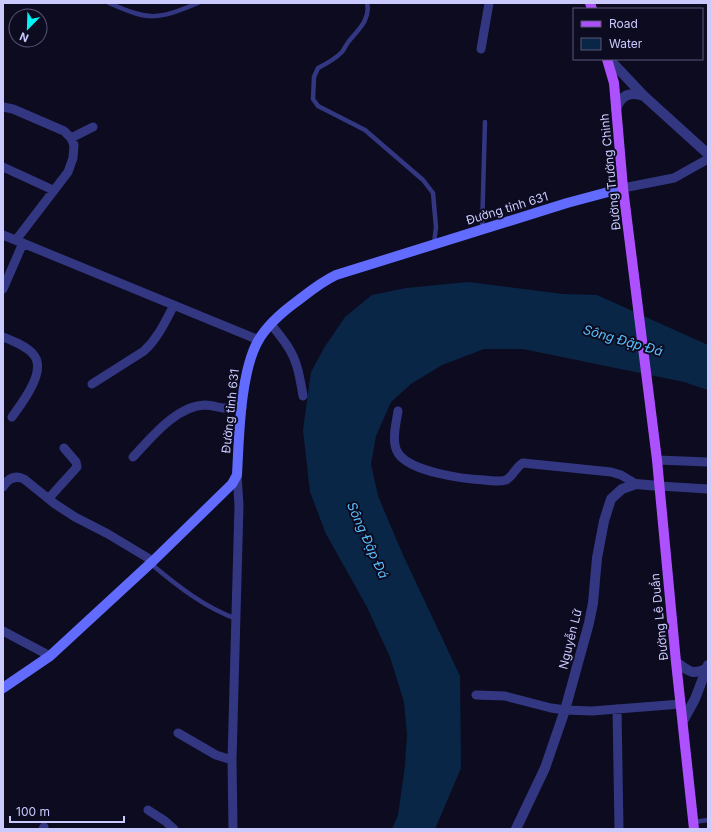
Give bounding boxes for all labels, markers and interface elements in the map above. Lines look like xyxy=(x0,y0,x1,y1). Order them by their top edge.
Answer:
north arrow xyxy=(8,8,48,48)
legend xyxy=(573,8,703,60)
text: Road xyxy=(609,16,638,31)
text: N xyxy=(17,29,31,45)
text: Water xyxy=(609,36,643,51)
street label: Đường Trường Chinh xyxy=(596,113,624,231)
street label: Đường tỉnh 631 xyxy=(464,188,550,228)
water label: Sông Đập Đá xyxy=(581,321,665,359)
street label: Đường tỉnh 631 xyxy=(218,368,242,454)
water label: Sông Đập Đá xyxy=(344,499,392,581)
street label: Đường Lê Duẩn xyxy=(647,573,671,661)
street label: Nguyễn Lữ xyxy=(555,607,585,671)
scale bar xyxy=(10,798,124,824)
text: 100 m xyxy=(16,804,50,819)

